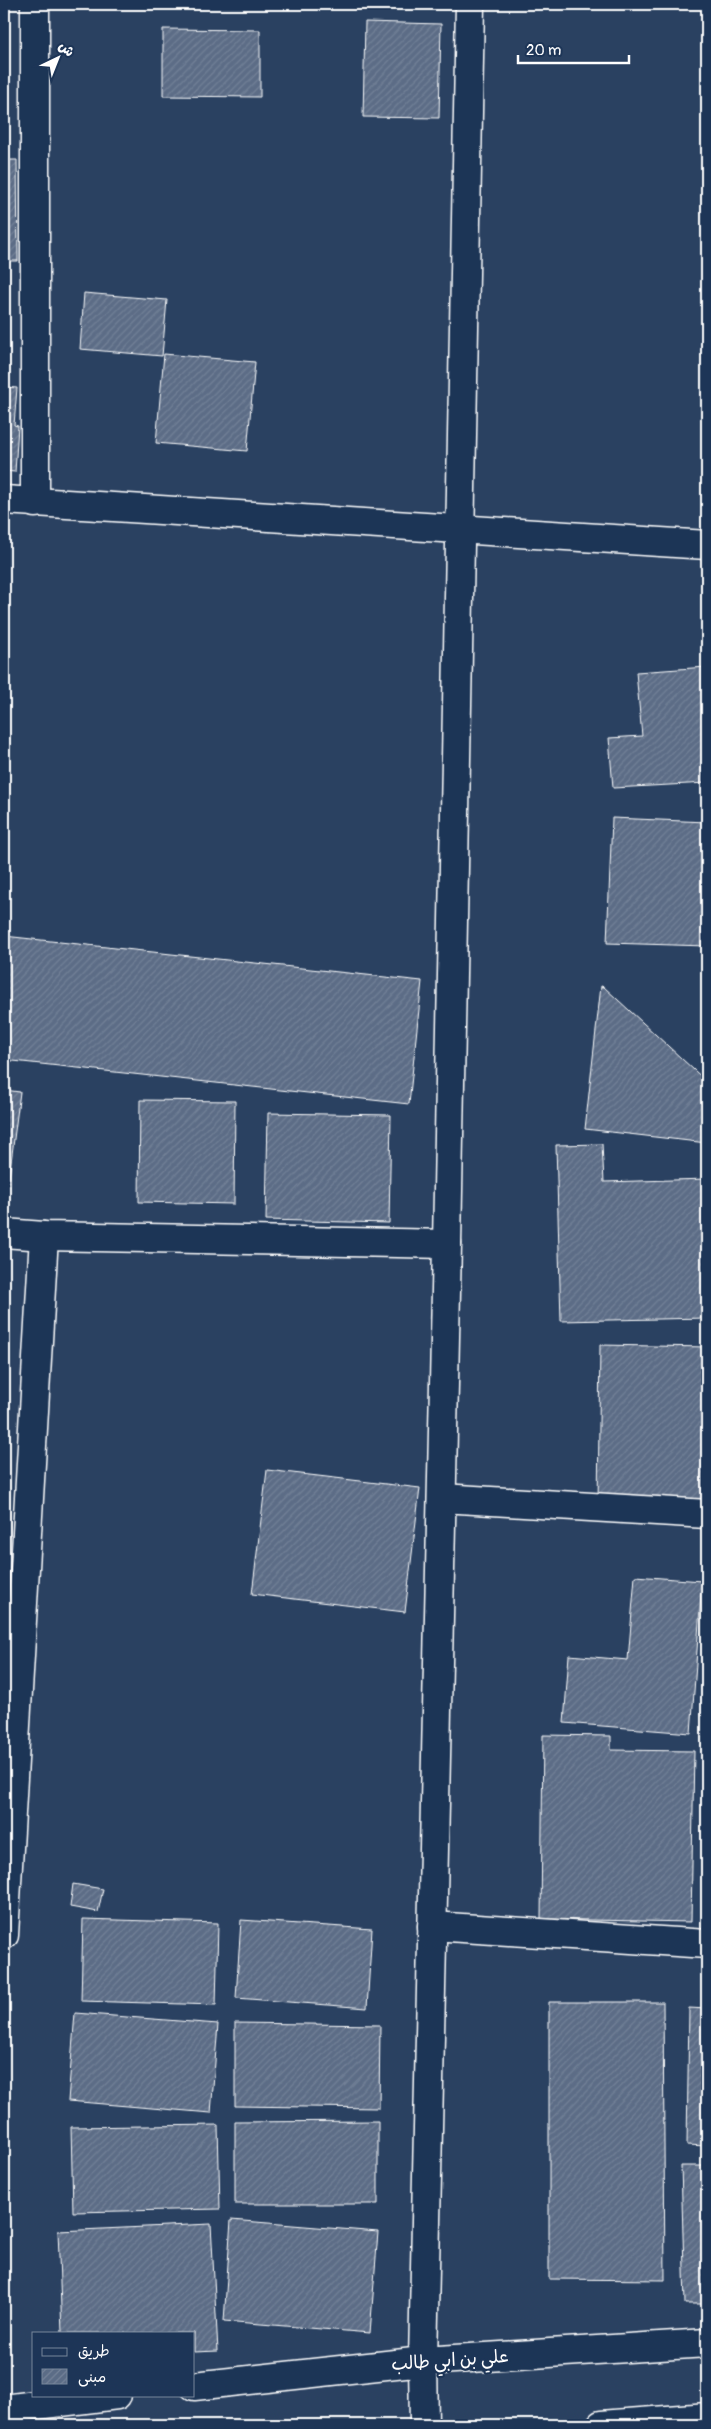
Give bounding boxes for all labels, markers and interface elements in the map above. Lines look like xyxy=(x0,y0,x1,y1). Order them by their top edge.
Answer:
north arrow xyxy=(32,32,82,82)
scale bar xyxy=(518,32,630,64)
text: ش xyxy=(55,37,78,60)
text: 20 m xyxy=(526,41,561,60)
legend xyxy=(32,2332,195,2396)
text: طريق xyxy=(78,2342,110,2361)
street label: علي بن ابي طالب xyxy=(391,2345,510,2380)
text: مبنى xyxy=(78,2368,106,2387)

